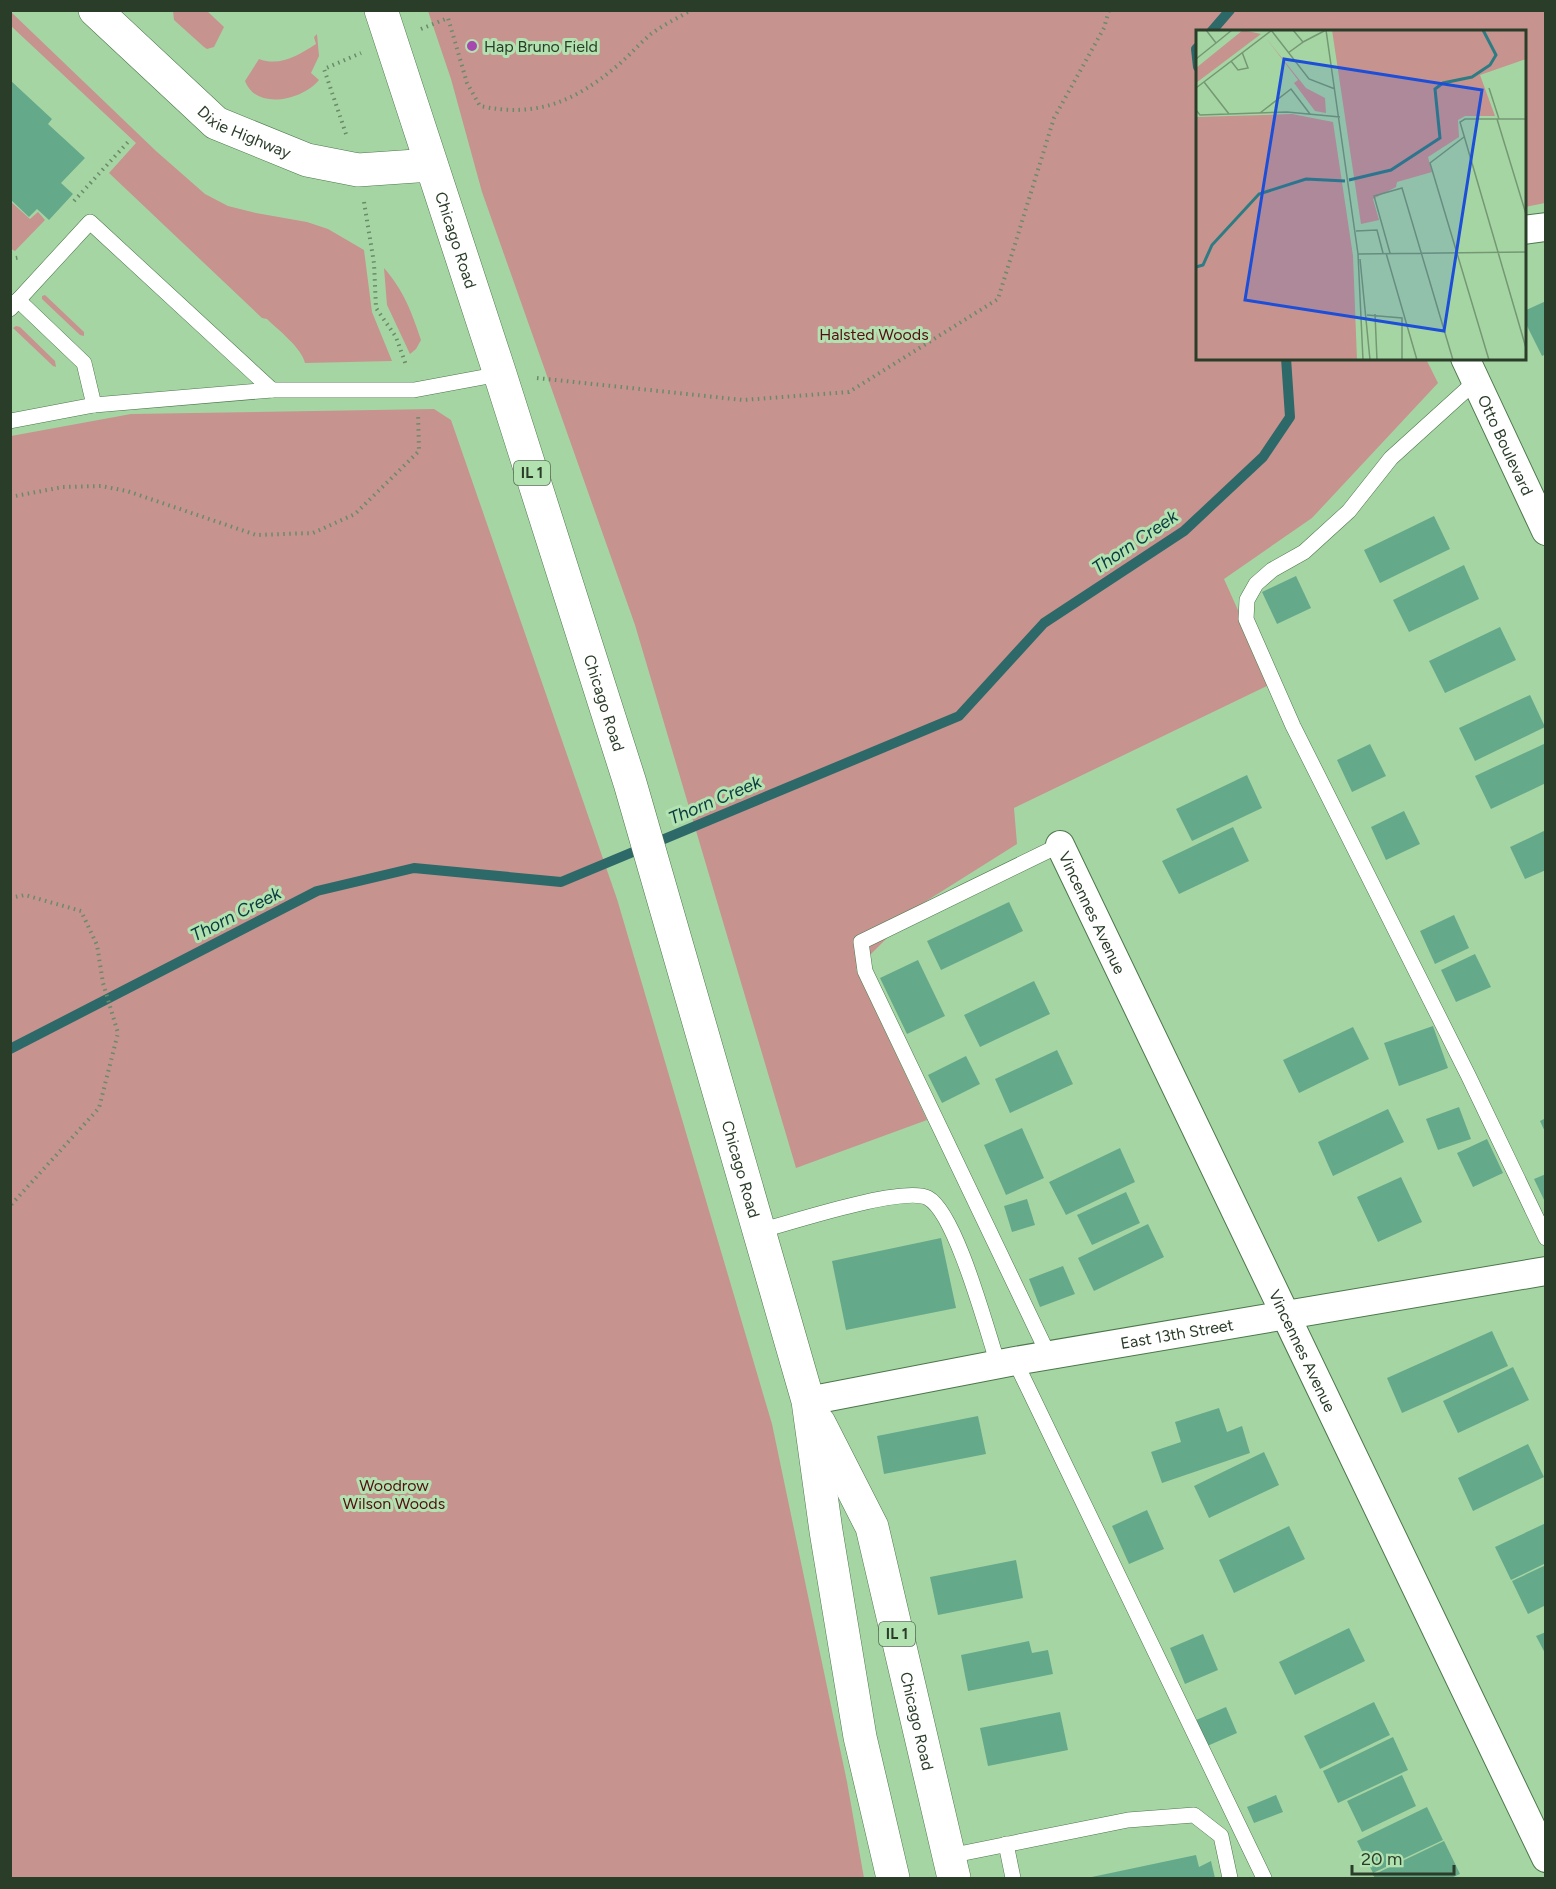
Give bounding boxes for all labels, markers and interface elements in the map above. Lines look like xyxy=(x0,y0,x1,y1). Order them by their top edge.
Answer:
inset map xyxy=(1196,30,1526,360)
place label: Hap Bruno Field xyxy=(484,37,598,56)
marker: Hap Bruno Field xyxy=(465,39,479,53)
street label: Dixie Highway xyxy=(194,102,294,163)
street label: Chicago Road xyxy=(431,189,480,291)
park label: Halsted Woods xyxy=(819,325,929,344)
street label: Otto Boulevard xyxy=(1474,392,1537,499)
road number: IL 1 xyxy=(514,461,550,485)
water label: Thorn Creek xyxy=(1088,505,1183,579)
street label: Chicago Road xyxy=(580,652,628,754)
water label: Thorn Creek xyxy=(665,770,766,829)
street label: Vincennes Avenue xyxy=(1055,849,1130,977)
water label: Thorn Creek xyxy=(187,881,286,946)
street label: Chicago Road xyxy=(718,1118,764,1220)
street label: Vincennes Avenue xyxy=(1265,1287,1340,1415)
street label: East 13th Street xyxy=(1119,1315,1235,1353)
park label: Woodrow Wilson Woods xyxy=(343,1476,445,1513)
road number: IL 1 xyxy=(879,1622,915,1646)
street label: Chicago Road xyxy=(896,1670,938,1772)
scale bar xyxy=(1352,1838,1454,1876)
text: 20 m xyxy=(1361,1848,1402,1870)

